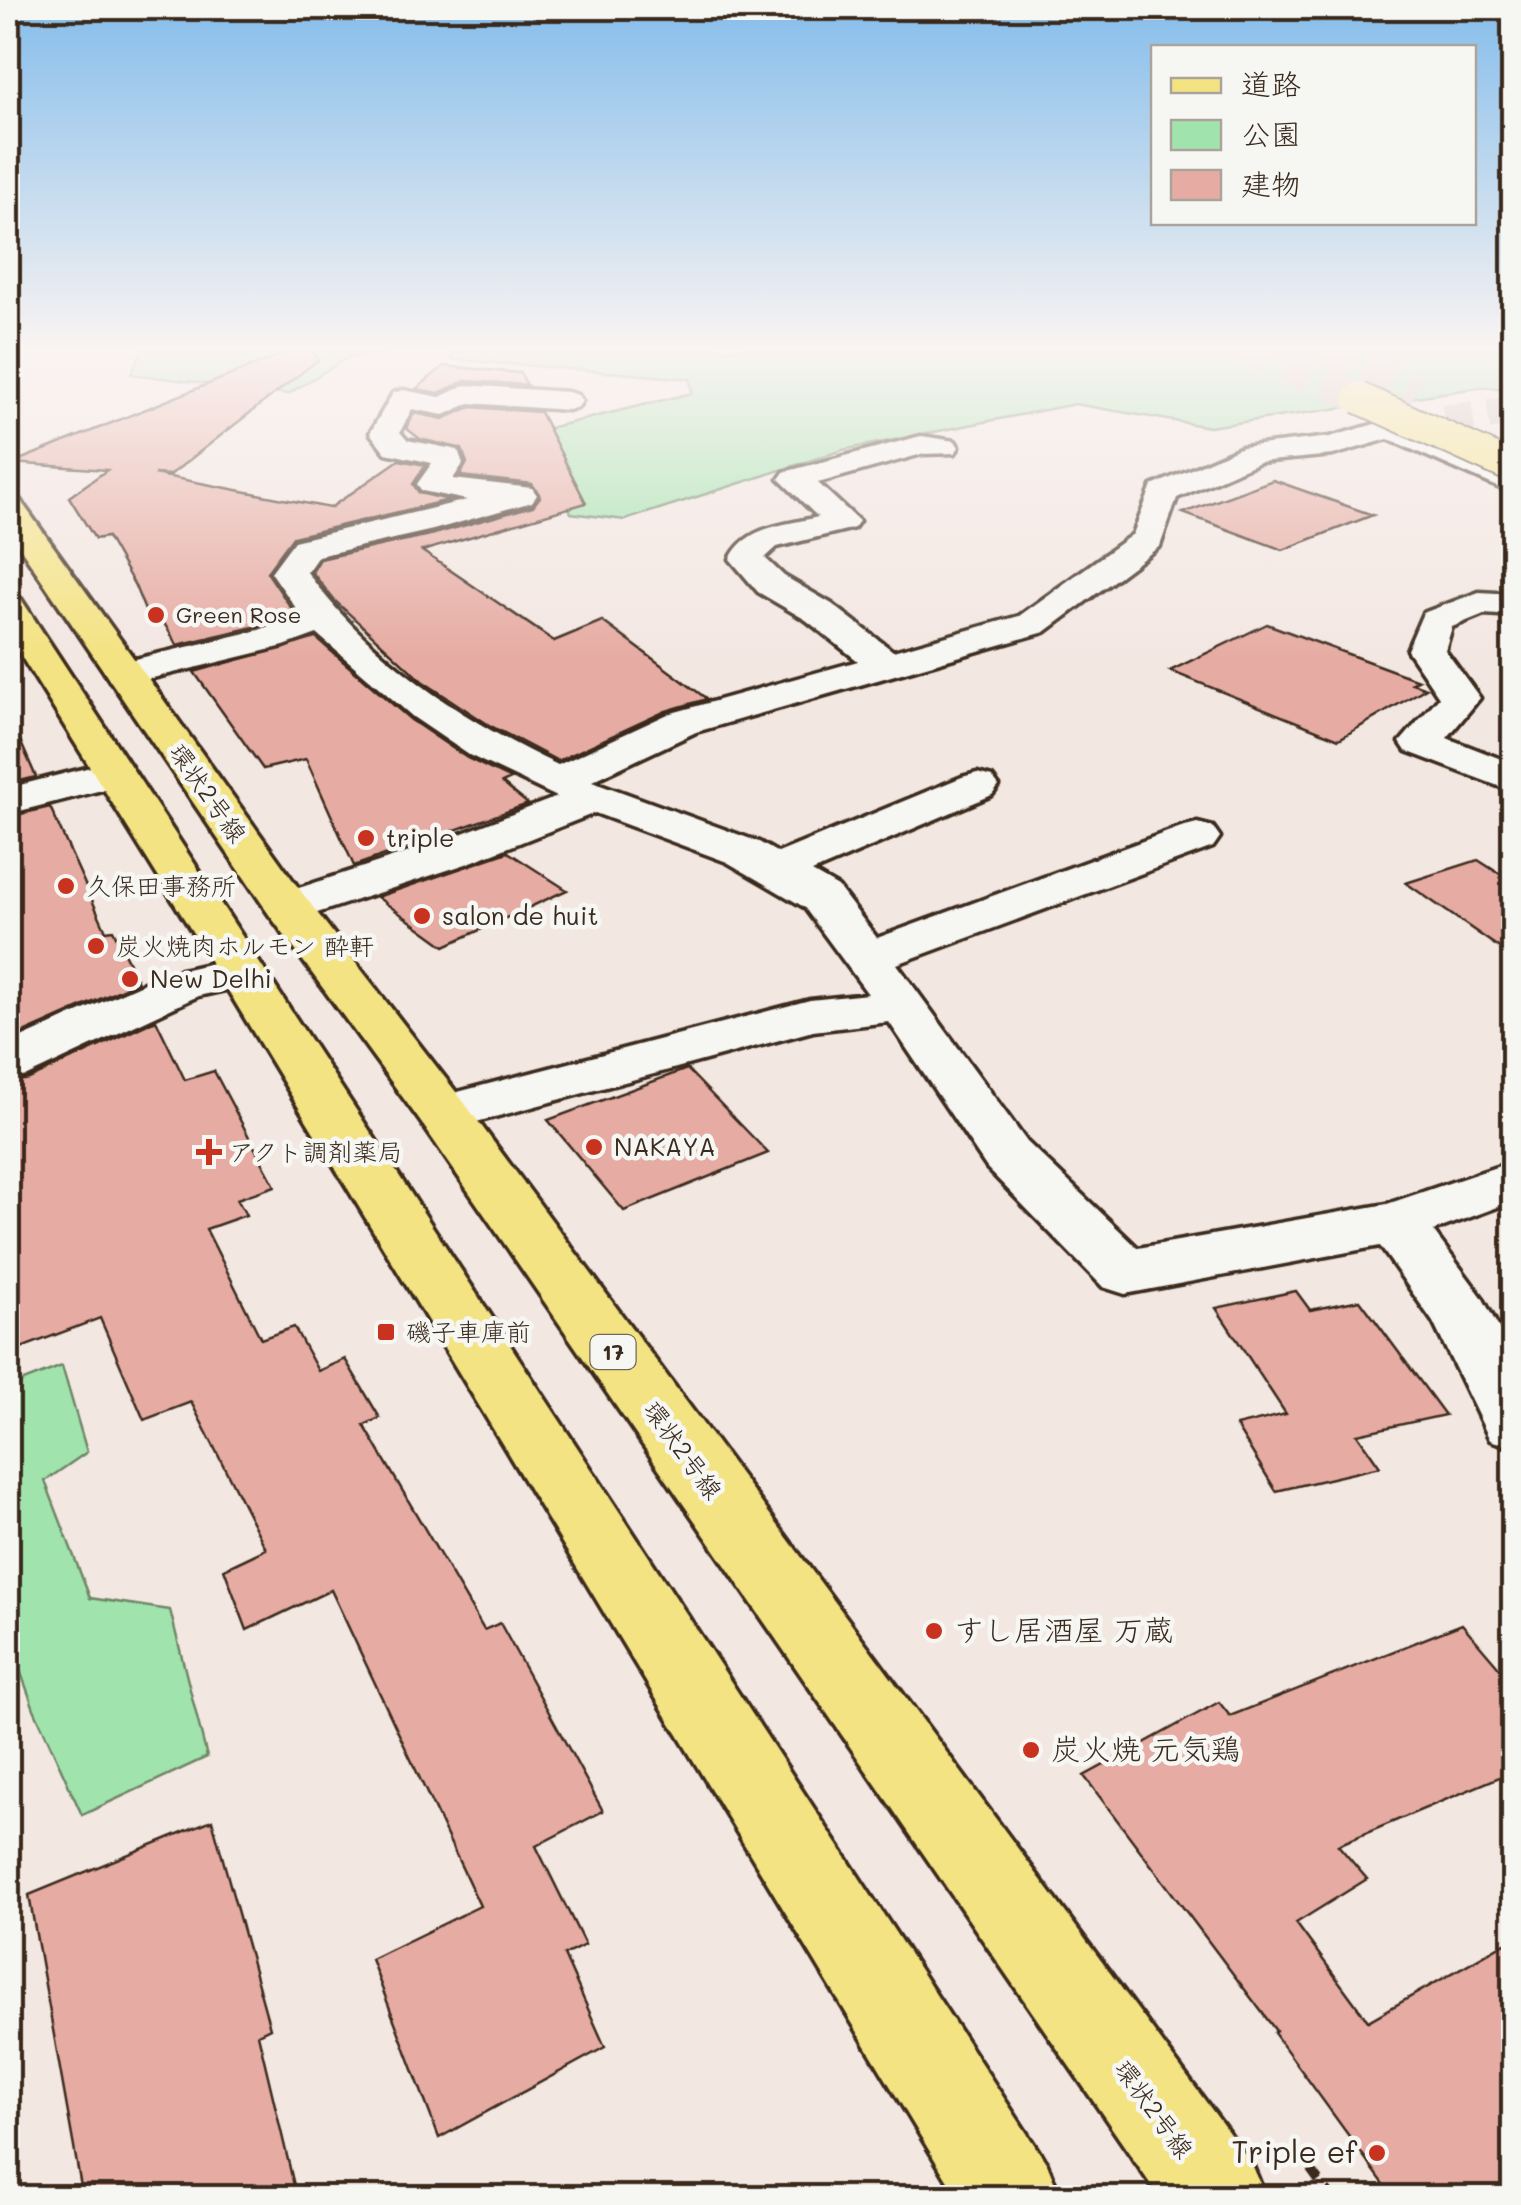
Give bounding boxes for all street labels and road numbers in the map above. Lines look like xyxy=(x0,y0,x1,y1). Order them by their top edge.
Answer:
street label: 環状2号線 xyxy=(163,737,255,848)
road number: 17 xyxy=(590,1335,636,1369)
street label: 環状2号線 xyxy=(637,1394,730,1505)
street label: 環状2号線 xyxy=(1108,2053,1201,2164)

